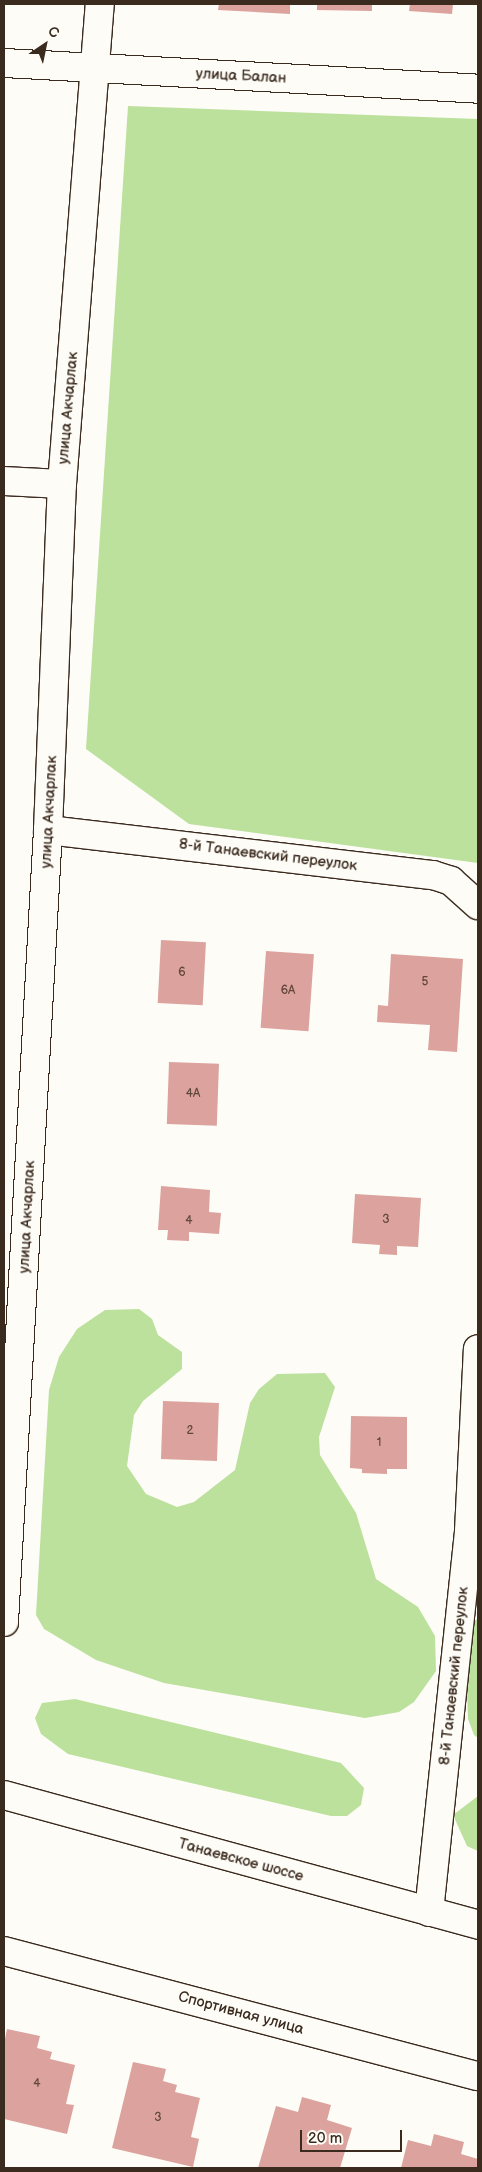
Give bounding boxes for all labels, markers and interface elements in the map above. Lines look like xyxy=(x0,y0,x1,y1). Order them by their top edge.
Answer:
north arrow xyxy=(20,20,70,70)
text: С xyxy=(45,22,62,42)
street label: улица Балан xyxy=(195,65,287,87)
street label: улица Акчарлак xyxy=(54,351,82,465)
street label: улица Акчарлак xyxy=(37,755,61,869)
street label: 8-й Танаевский переулок xyxy=(178,835,358,875)
house number: 6 xyxy=(178,966,186,980)
house number: 5 xyxy=(422,975,428,989)
house number: 6А xyxy=(281,984,295,998)
house number: 4А xyxy=(186,1087,200,1101)
street label: улица Акчарлак xyxy=(15,1160,39,1274)
house number: 3 xyxy=(382,1213,390,1227)
house number: 4 xyxy=(185,1214,193,1228)
house number: 2 xyxy=(186,1424,194,1438)
house number: 1 xyxy=(377,1436,381,1450)
street label: 8-й Танаевский переулок xyxy=(436,1586,472,1766)
street label: Танаевское шоссе xyxy=(176,1835,306,1885)
street label: Спортивная улица xyxy=(176,1988,306,2038)
house number: 4 xyxy=(33,2077,41,2091)
house number: 3 xyxy=(154,2111,162,2125)
scale bar xyxy=(302,2120,404,2152)
text: 20 m xyxy=(308,2129,342,2148)

